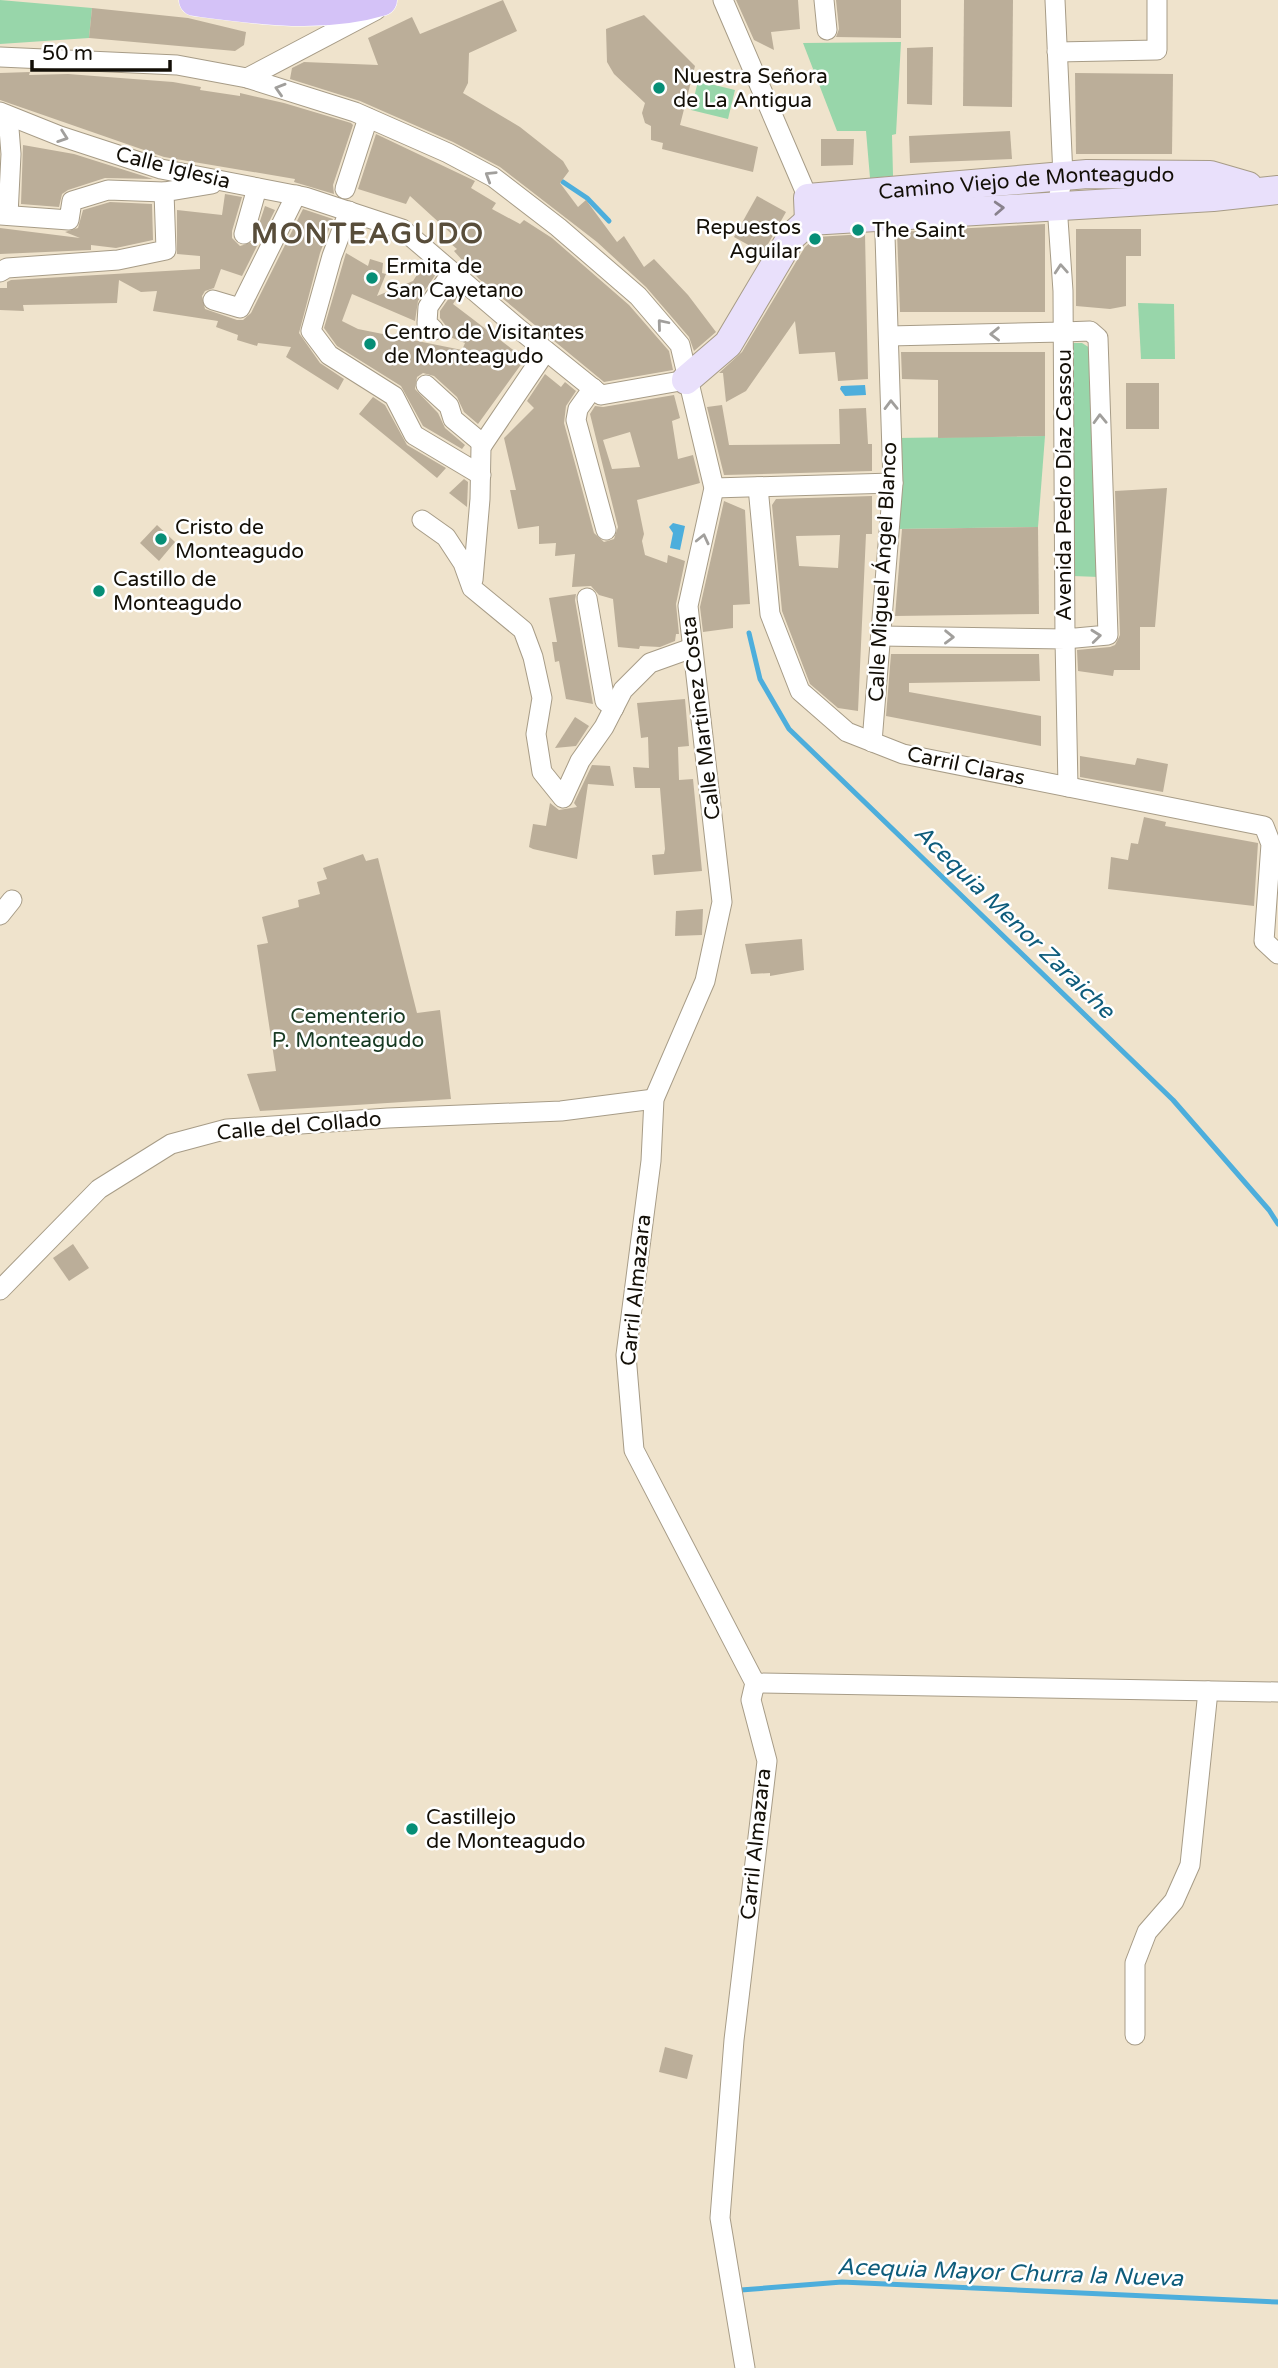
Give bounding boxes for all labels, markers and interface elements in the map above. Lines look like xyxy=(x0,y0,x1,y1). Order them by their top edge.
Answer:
scale bar xyxy=(32,28,170,72)
text: 50 m xyxy=(42,41,93,66)
place label: Nuestra Señora de La Antigua xyxy=(673,64,828,113)
marker: Nuestra Señora de La Antigua xyxy=(651,80,667,96)
one-way arrow xyxy=(275,82,287,97)
one-way arrow xyxy=(57,129,69,144)
street label: Calle Iglesia xyxy=(113,142,233,194)
street label: Camino Viejo de Monteagudo xyxy=(877,161,1174,204)
one-way arrow xyxy=(484,172,497,185)
one-way arrow xyxy=(994,201,1005,216)
place label: Repuestos Aguilar xyxy=(696,215,801,264)
district label: MONTEAGUDO xyxy=(251,217,485,251)
place label: The Saint xyxy=(872,218,965,243)
marker: The Saint xyxy=(850,222,866,238)
marker: Repuestos Aguilar xyxy=(807,231,823,247)
place label: Ermita de San Cayetano xyxy=(386,254,524,303)
one-way arrow xyxy=(1054,263,1069,274)
marker: Ermita de San Cayetano xyxy=(364,270,380,286)
one-way arrow xyxy=(658,319,670,332)
place label: Centro de Visitantes de Monteagudo xyxy=(384,320,584,369)
one-way arrow xyxy=(989,326,1000,341)
marker: Centro de Visitantes de Monteagudo xyxy=(362,336,378,352)
street label: Avenida Pedro Díaz Cassou xyxy=(1052,349,1077,621)
one-way arrow xyxy=(883,399,899,410)
one-way arrow xyxy=(1093,414,1108,425)
street label: Calle Miguel Ángel Blanco xyxy=(864,441,902,703)
place label: Cristo de Monteagudo xyxy=(175,515,304,564)
marker: Cristo de Monteagudo xyxy=(153,531,169,547)
one-way arrow xyxy=(695,533,709,545)
place label: Castillo de Monteagudo xyxy=(113,567,242,616)
marker: Castillo de Monteagudo xyxy=(91,583,107,599)
street label: Calle Martinez Costa xyxy=(676,615,726,821)
one-way arrow xyxy=(1090,628,1102,643)
one-way arrow xyxy=(944,629,955,645)
street label: Carril Claras xyxy=(905,741,1027,791)
water label: Acequia Menor Zaraiche xyxy=(908,819,1121,1026)
park label: Cementerio P. Monteagudo xyxy=(272,1004,424,1053)
street label: Calle del Collado xyxy=(216,1106,382,1146)
street label: Carril Almazara xyxy=(616,1213,656,1367)
street label: Carril Almazara xyxy=(736,1767,776,1921)
place label: Castillejo de Monteagudo xyxy=(426,1805,586,1854)
marker: Castillejo de Monteagudo xyxy=(404,1821,420,1837)
water label: Acequia Mayor Churra la Nueva xyxy=(836,2253,1185,2293)

